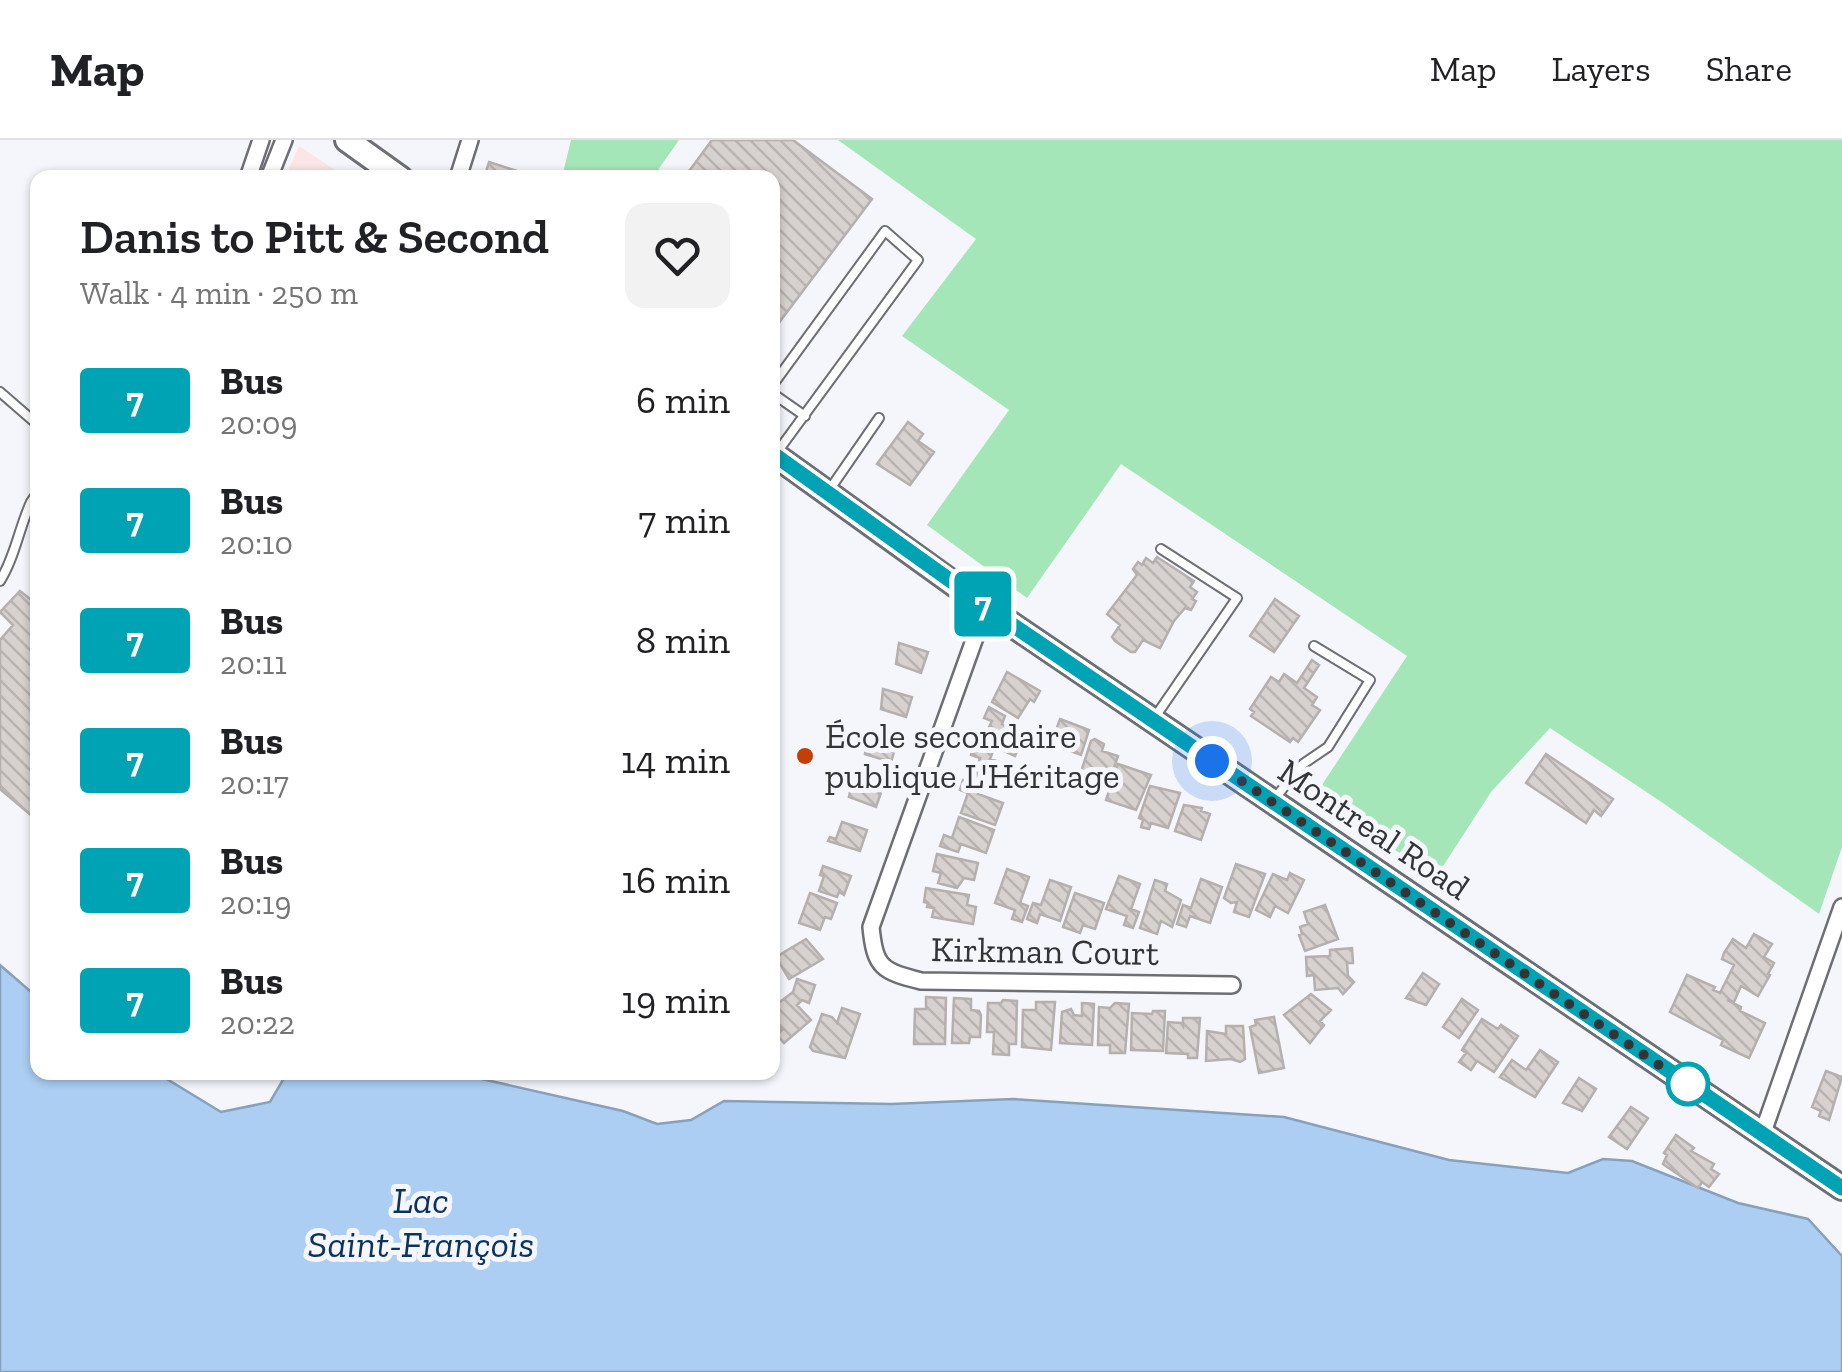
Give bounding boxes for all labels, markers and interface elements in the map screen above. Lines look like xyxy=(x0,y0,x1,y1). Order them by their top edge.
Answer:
text: Map xyxy=(50,41,145,98)
text: Map xyxy=(1430,48,1497,90)
text: Layers xyxy=(1552,48,1651,90)
text: Share xyxy=(1706,48,1792,90)
button: heart xyxy=(625,203,730,308)
text: Danis to Pitt & Second xyxy=(80,208,549,265)
text: Walk · 4 min · 250 m xyxy=(80,274,358,312)
text: Bus xyxy=(220,358,283,404)
text: 6 min xyxy=(636,377,730,423)
text: 7 xyxy=(126,379,144,421)
text: 20:09 xyxy=(220,404,298,442)
text: Bus xyxy=(220,478,283,524)
text: 7 min xyxy=(638,497,730,543)
text: 7 xyxy=(126,499,144,541)
text: 20:10 xyxy=(220,524,293,562)
line badge: 7 xyxy=(950,572,1016,636)
text: 7 xyxy=(974,583,992,625)
text: Bus xyxy=(220,598,283,644)
text: 8 min xyxy=(636,617,730,663)
text: 7 xyxy=(126,619,144,661)
text: 20:11 xyxy=(220,644,287,682)
place label: École secondaire publique L'Héritage xyxy=(825,715,1120,797)
text: Bus xyxy=(220,718,283,764)
your location xyxy=(1187,736,1237,786)
text: 14 min xyxy=(621,737,730,783)
text: 7 xyxy=(126,739,144,781)
marker: École secondaire publique L'Héritage xyxy=(794,745,816,767)
street label: Montreal Road xyxy=(1270,750,1478,908)
text: 20:17 xyxy=(220,764,289,802)
text: Bus xyxy=(220,838,283,884)
text: 16 min xyxy=(621,857,730,903)
text: 7 xyxy=(126,859,144,901)
text: 20:19 xyxy=(220,884,291,922)
street label: Kirkman Court xyxy=(931,928,1159,974)
text: Bus xyxy=(220,958,283,1004)
text: 19 min xyxy=(621,977,730,1023)
text: 7 xyxy=(126,979,144,1021)
text: 20:22 xyxy=(220,1004,295,1042)
unlabelled marker xyxy=(1667,1063,1709,1105)
water label: Lac Saint-François xyxy=(308,1177,534,1267)

